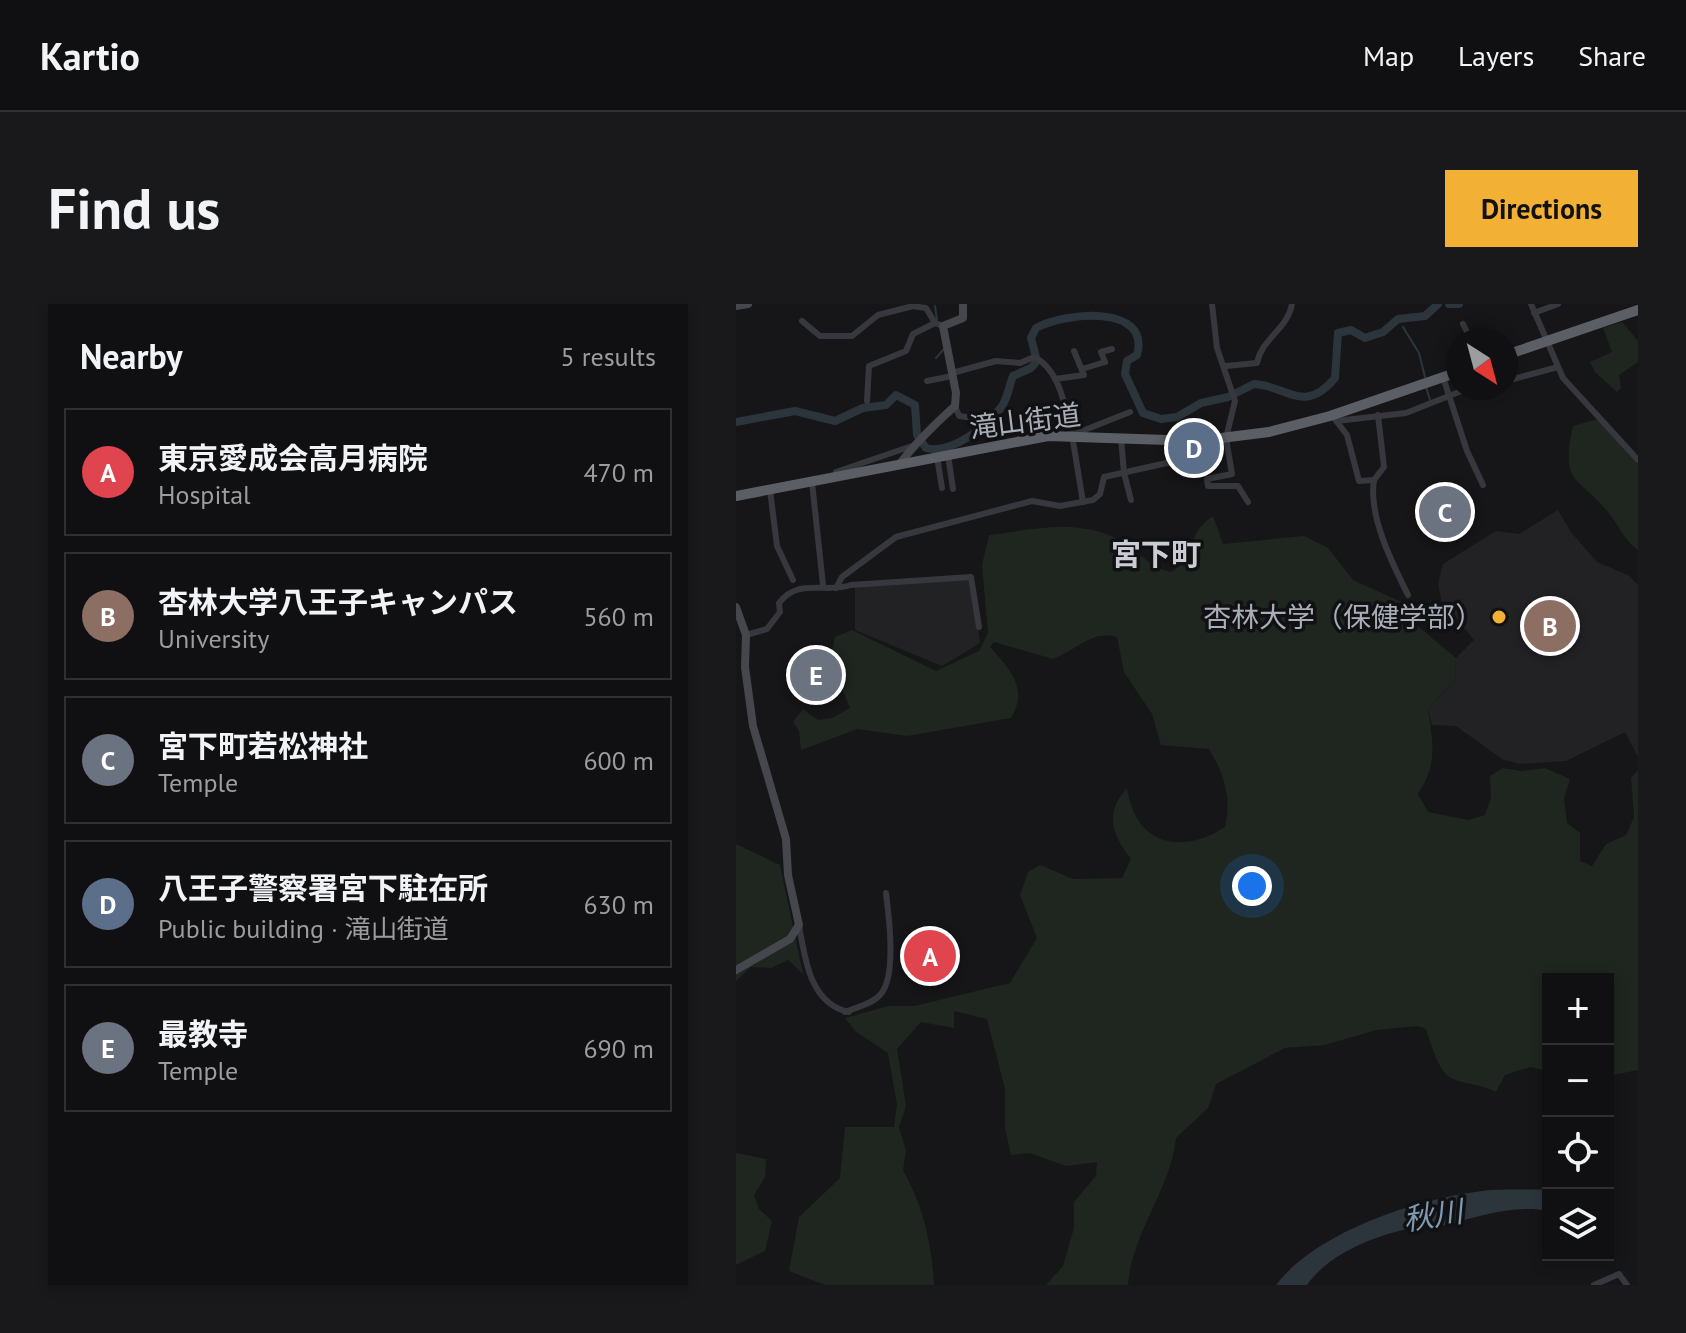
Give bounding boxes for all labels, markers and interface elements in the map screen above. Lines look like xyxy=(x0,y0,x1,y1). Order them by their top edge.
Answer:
text: Kartio xyxy=(40,31,140,80)
text: Map xyxy=(1363,37,1414,74)
text: Layers xyxy=(1458,37,1534,74)
text: Share xyxy=(1578,37,1646,74)
button: Directions xyxy=(1445,170,1638,247)
text: Find us xyxy=(48,172,220,244)
north arrow xyxy=(1446,328,1518,400)
text: Nearby xyxy=(80,334,182,378)
text: 5 results xyxy=(561,340,656,373)
street label: 滝山街道 xyxy=(967,395,1083,446)
pin: D xyxy=(1168,418,1220,478)
text: 東京愛成会高月病院 xyxy=(158,438,428,477)
text: A xyxy=(100,456,116,489)
text: 470 m xyxy=(583,456,654,489)
text: Hospital xyxy=(158,478,251,511)
pin: C xyxy=(1419,482,1471,542)
district label: 宮下町 xyxy=(1111,534,1201,573)
text: 杏林大学八王子キャンパス xyxy=(158,582,518,621)
pin: B xyxy=(1524,596,1576,656)
place label: 杏林大学（保健学部） xyxy=(1203,598,1483,635)
text: B xyxy=(100,600,116,633)
text: 560 m xyxy=(583,600,654,633)
marker: 杏林大学（保健学部） xyxy=(1490,608,1508,626)
text: University xyxy=(158,622,269,655)
pin: E xyxy=(790,645,842,705)
text: 宮下町若松神社 xyxy=(158,726,368,765)
text: C xyxy=(101,744,115,777)
text: 600 m xyxy=(583,744,654,777)
text: Temple xyxy=(158,766,238,799)
your location xyxy=(1232,866,1272,906)
text: 八王子警察署宮下駐在所 xyxy=(158,868,488,907)
text: D xyxy=(100,888,116,921)
text: 630 m xyxy=(583,888,654,921)
text: Public building · 滝山街道 xyxy=(158,912,449,945)
pin: A xyxy=(904,926,956,986)
map controls xyxy=(1542,973,1614,1261)
button: + xyxy=(1542,973,1614,1045)
text: 最教寺 xyxy=(158,1014,248,1053)
text: E xyxy=(101,1032,115,1065)
text: 690 m xyxy=(583,1032,654,1065)
button: − xyxy=(1542,1045,1614,1117)
text: Temple xyxy=(158,1054,238,1087)
button: locate xyxy=(1542,1117,1614,1189)
button: layers xyxy=(1542,1189,1614,1261)
water label: 秋川 xyxy=(1400,1190,1468,1238)

